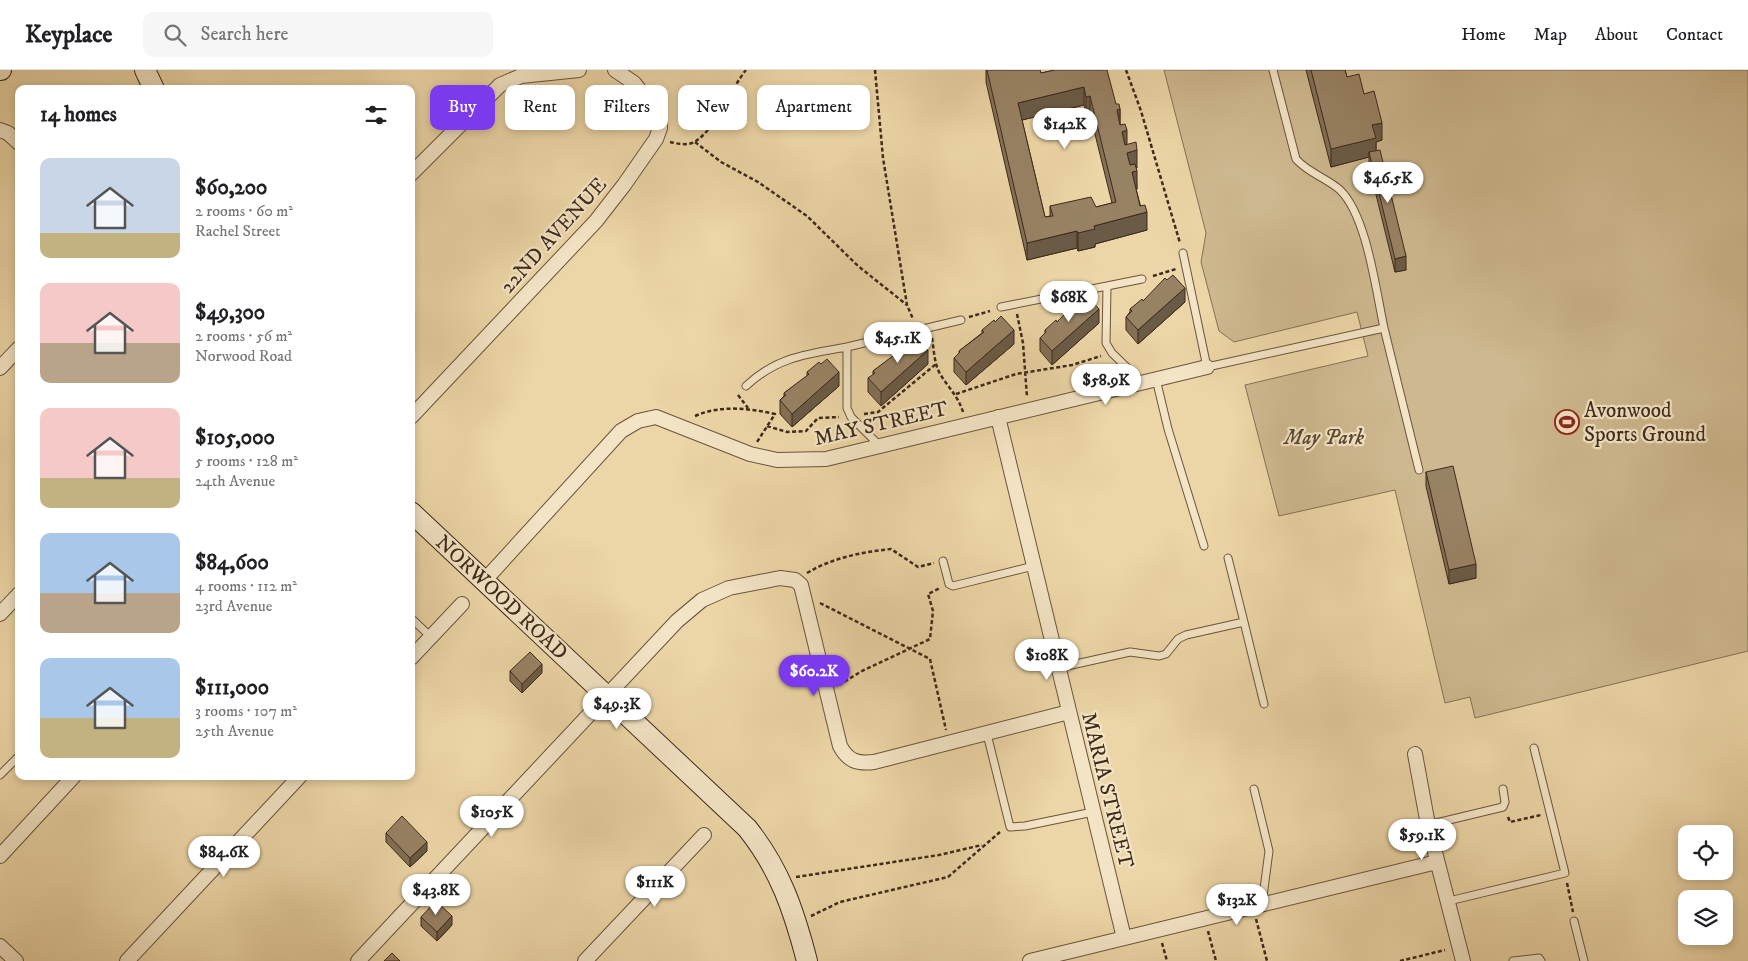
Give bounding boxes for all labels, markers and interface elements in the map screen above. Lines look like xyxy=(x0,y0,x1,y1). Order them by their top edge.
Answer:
search box xyxy=(143,12,493,57)
text: Keyplace xyxy=(25,20,113,50)
icon: search xyxy=(161,21,189,49)
text: Search here xyxy=(201,23,288,46)
text: Home xyxy=(1461,24,1506,46)
text: Map xyxy=(1534,24,1567,46)
text: About xyxy=(1595,24,1638,46)
text: Contact xyxy=(1666,24,1723,46)
chip: Buy xyxy=(430,85,495,130)
chip: Rent xyxy=(505,85,575,130)
chip: Filters xyxy=(585,85,668,130)
chip: New xyxy=(678,85,747,130)
chip: Apartment xyxy=(757,85,870,130)
icon: filters xyxy=(362,101,390,129)
text: 14 homes xyxy=(40,102,117,128)
pin: $142K xyxy=(1030,108,1100,150)
text: $142K xyxy=(1044,114,1086,134)
pin: $46.5K xyxy=(1347,162,1429,204)
text: $46.5K xyxy=(1363,168,1413,188)
street label: 22ND AVENUE xyxy=(495,172,613,299)
text: $60,200 xyxy=(195,175,267,201)
icon: home xyxy=(80,178,140,238)
text: 2 rooms · 60 m² xyxy=(195,201,293,221)
text: Rachel Street xyxy=(195,221,280,241)
pin: $68K xyxy=(1039,280,1099,323)
text: $68K xyxy=(1051,287,1087,307)
text: $49,300 xyxy=(195,300,265,326)
icon: home xyxy=(80,303,140,363)
pin: $45.1K xyxy=(857,322,939,364)
text: 2 rooms · 56 m² xyxy=(195,326,292,346)
text: $45.1K xyxy=(875,328,921,348)
text: Norwood Road xyxy=(195,346,292,366)
pin: $58.9K xyxy=(1065,364,1147,406)
text: $58.9K xyxy=(1082,370,1130,390)
street label: MAY STREET xyxy=(812,396,951,452)
place label: Avonwood Sports Ground xyxy=(1584,398,1707,448)
sports icon: Avonwood Sports Ground xyxy=(1554,409,1580,435)
text: $105,000 xyxy=(195,425,275,451)
park label: May Park xyxy=(1282,425,1364,451)
icon: home xyxy=(80,428,140,488)
text: 5 rooms · 128 m² xyxy=(195,451,298,471)
text: 24th Avenue xyxy=(195,471,275,491)
street label: NORWOOD ROAD xyxy=(430,530,573,666)
text: $84,600 xyxy=(195,550,269,576)
icon: home xyxy=(80,553,140,613)
text: 4 rooms · 112 m² xyxy=(195,576,297,596)
text: 23rd Avenue xyxy=(195,596,272,616)
pin: $108K xyxy=(1012,638,1082,681)
text: $108K xyxy=(1026,645,1068,665)
pin: $60.2K xyxy=(773,654,855,697)
text: $60.2K xyxy=(790,661,838,681)
text: $111,000 xyxy=(195,675,269,701)
icon: home xyxy=(80,678,140,738)
pin: $49.3K xyxy=(576,688,658,730)
text: $49.3K xyxy=(594,694,640,714)
text: 3 rooms · 107 m² xyxy=(195,701,297,721)
street label: MARIA STREET xyxy=(1075,710,1139,871)
text: 25th Avenue xyxy=(195,721,274,741)
pin: $105K xyxy=(457,796,527,838)
text: $105K xyxy=(471,802,513,822)
pin: $59.1K xyxy=(1381,818,1463,861)
text: $59.1K xyxy=(1399,825,1445,845)
map controls xyxy=(1678,825,1733,945)
button: locate xyxy=(1678,825,1733,880)
pin: $84.6K xyxy=(183,836,265,878)
text: $84.6K xyxy=(199,842,249,862)
pin: $111K xyxy=(620,866,690,908)
text: $111K xyxy=(636,872,674,892)
pin: $43.8K xyxy=(395,874,477,916)
text: $43.8K xyxy=(413,880,459,900)
pin: $132K xyxy=(1202,884,1272,926)
text: $132K xyxy=(1217,890,1257,910)
button: layers xyxy=(1678,890,1733,945)

